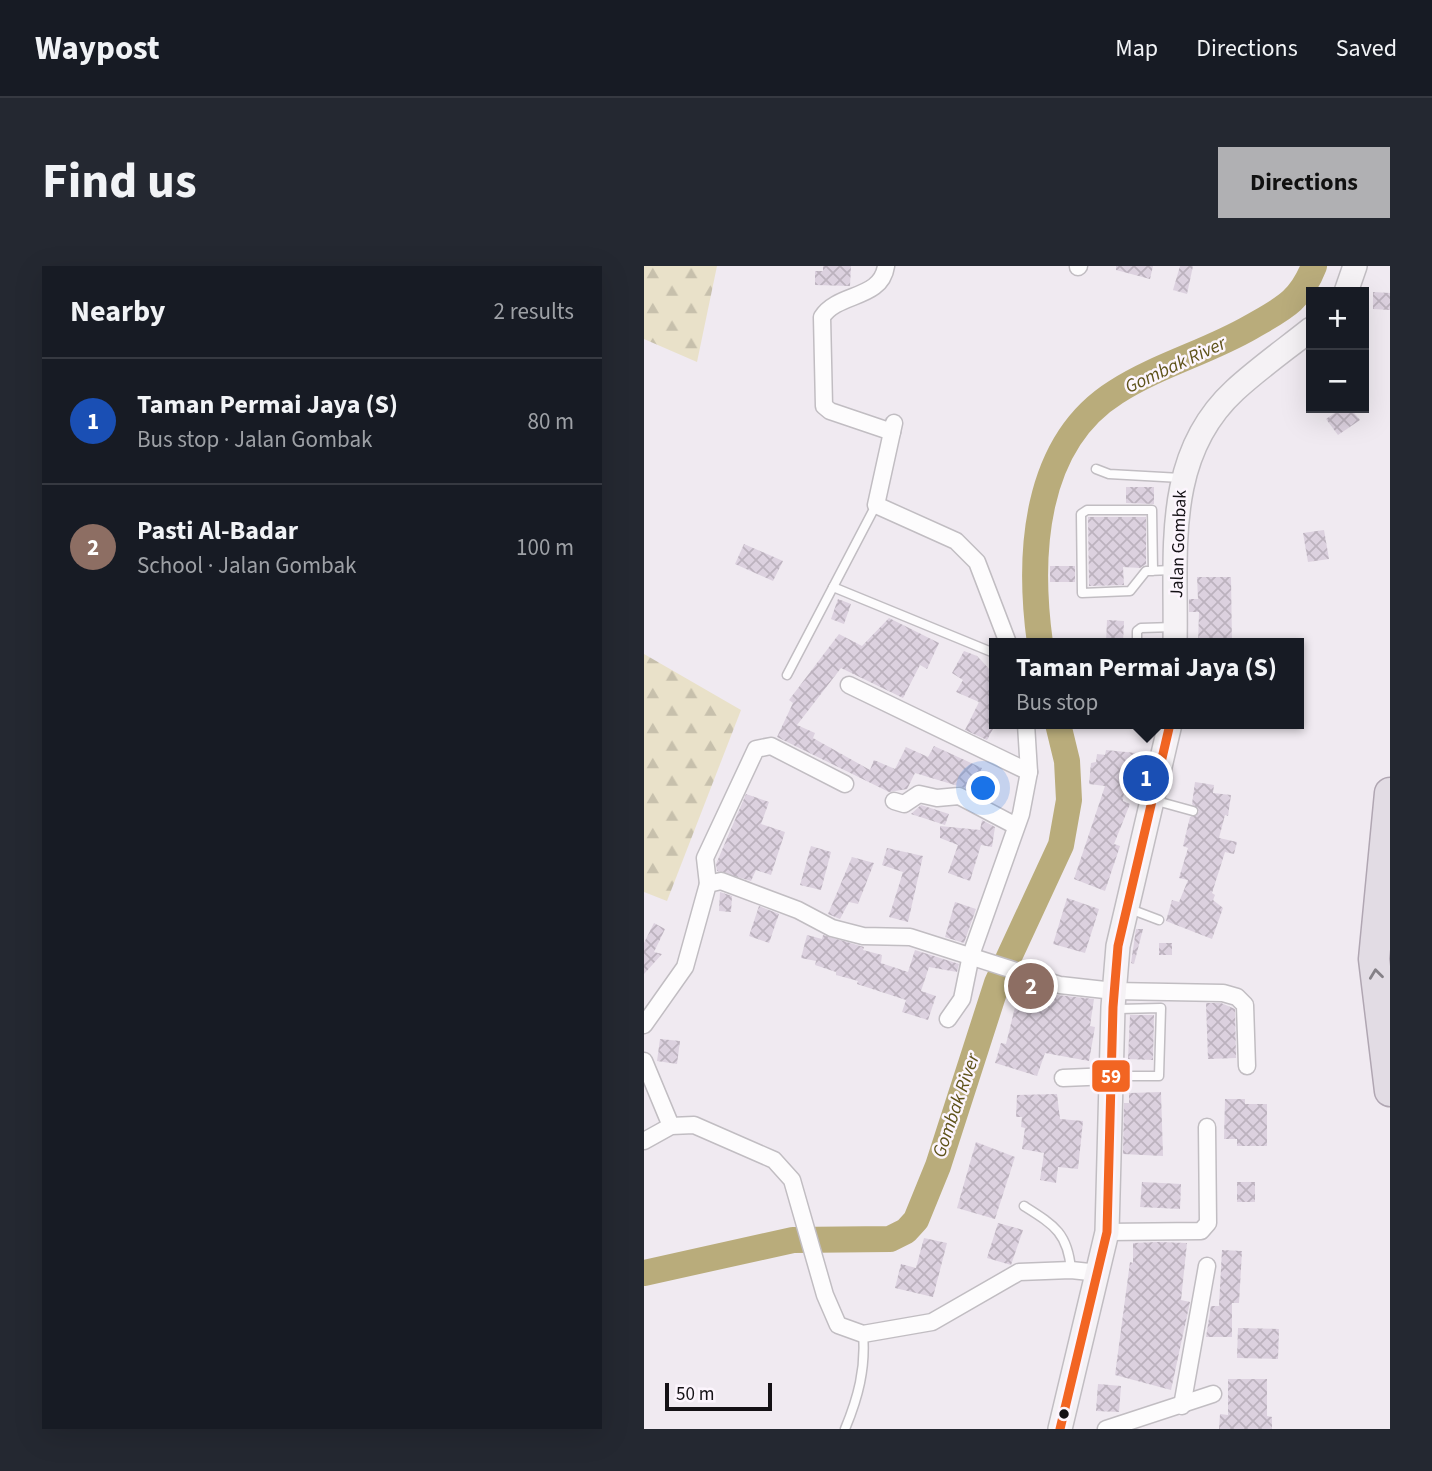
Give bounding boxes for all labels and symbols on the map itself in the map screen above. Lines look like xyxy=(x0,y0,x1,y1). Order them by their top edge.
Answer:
water label: Gombak River xyxy=(1121,330,1232,401)
street label: Jalan Gombak xyxy=(1164,489,1193,599)
pin: 1 xyxy=(1123,752,1169,804)
your location xyxy=(966,771,1000,805)
pin: 2 xyxy=(1008,960,1054,1012)
one-way arrow xyxy=(1369,969,1384,980)
water label: Gombak River xyxy=(926,1048,987,1161)
line badge: 59 xyxy=(1091,1059,1131,1093)
text: 59 xyxy=(1101,1064,1121,1091)
scale bar xyxy=(665,1380,772,1412)
unlabelled marker xyxy=(1057,1407,1071,1421)

